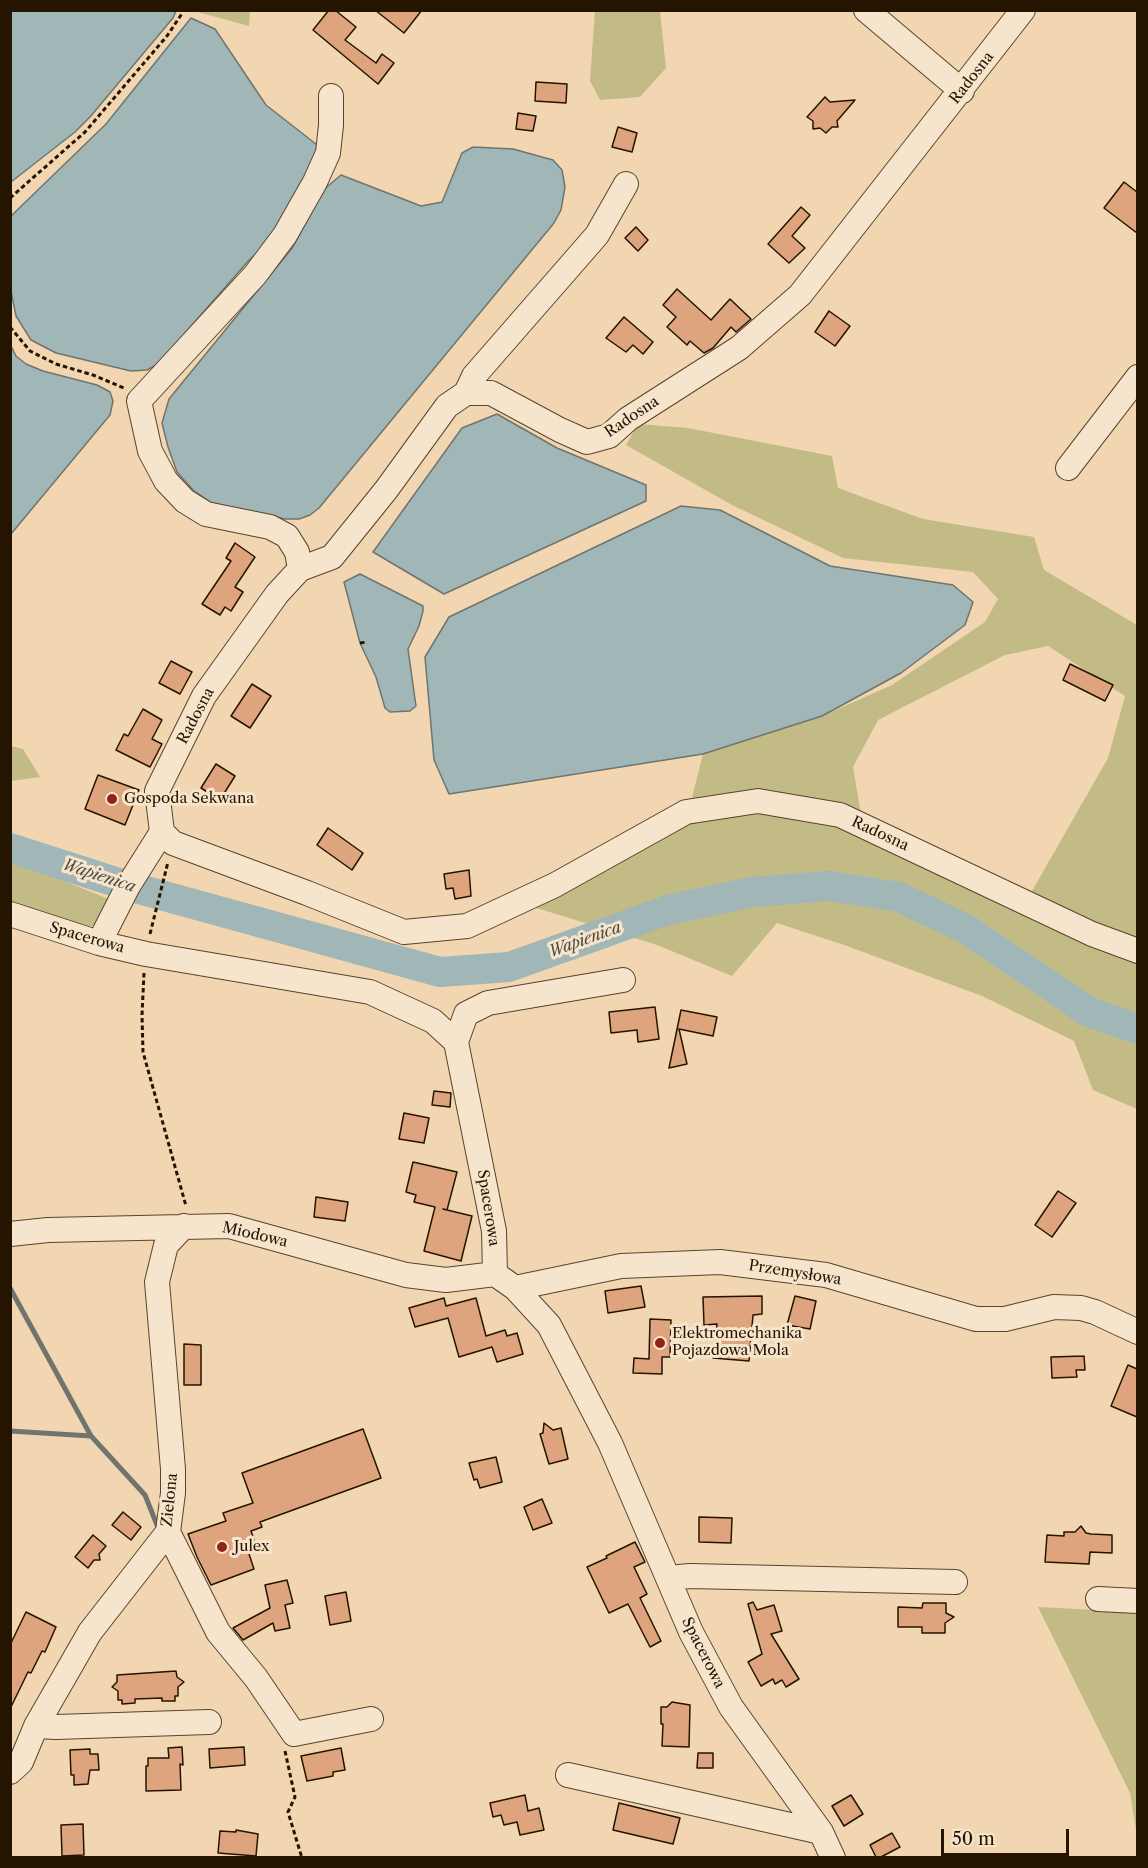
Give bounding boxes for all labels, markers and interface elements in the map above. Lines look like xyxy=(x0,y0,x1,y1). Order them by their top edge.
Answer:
street label: Radosna xyxy=(946,48,998,108)
street label: Radosna xyxy=(602,392,662,442)
street label: Radosna xyxy=(174,685,218,747)
place label: Gospoda Sekwana xyxy=(124,790,254,808)
marker: Gospoda Sekwana xyxy=(105,792,119,806)
street label: Radosna xyxy=(849,813,911,855)
water label: Wapienica xyxy=(60,855,138,897)
water label: Wapienica xyxy=(546,918,624,962)
street label: Spacerowa xyxy=(47,919,127,957)
street label: Spacerowa xyxy=(473,1168,503,1248)
street label: Miodowa xyxy=(220,1219,290,1251)
street label: Przemysłowa xyxy=(747,1257,843,1289)
place label: Elektromechanika Pojazdowa Mola xyxy=(672,1325,802,1360)
marker: Elektromechanika Pojazdowa Mola xyxy=(653,1336,667,1350)
street label: Zielona xyxy=(158,1472,182,1528)
place label: Julex xyxy=(234,1538,269,1556)
marker: Julex xyxy=(215,1540,229,1554)
street label: Spacerowa xyxy=(677,1615,729,1691)
scale bar xyxy=(944,1817,1072,1855)
text: 50 m xyxy=(952,1828,995,1850)

